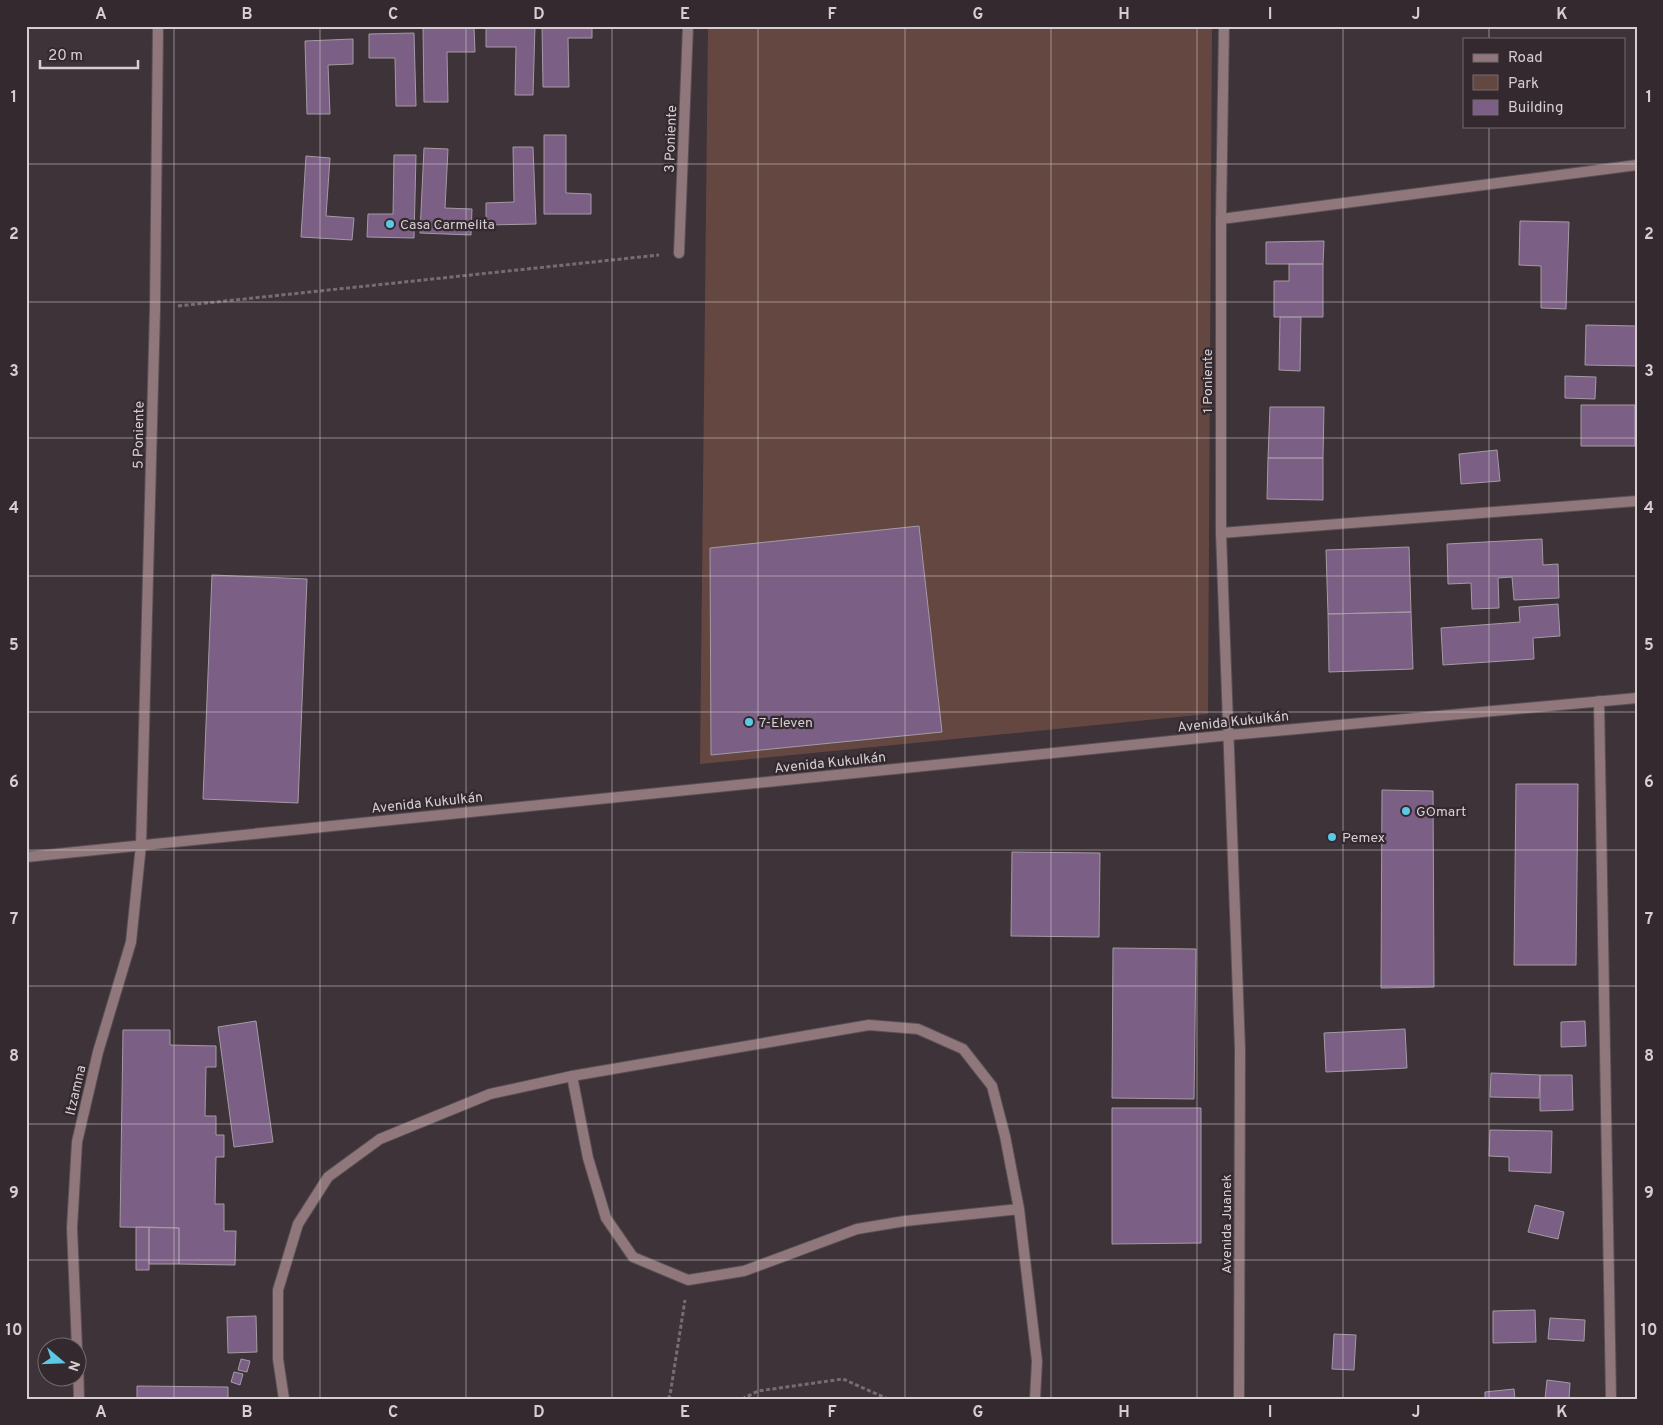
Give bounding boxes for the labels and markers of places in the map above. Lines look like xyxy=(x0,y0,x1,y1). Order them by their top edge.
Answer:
place label: Casa Carmelita xyxy=(400,217,495,234)
marker: Casa Carmelita xyxy=(384,218,396,230)
place label: 7-Eleven xyxy=(759,715,813,732)
marker: 7-Eleven xyxy=(743,716,755,728)
place label: GOmart xyxy=(1416,804,1466,821)
marker: GOmart xyxy=(1400,805,1412,817)
place label: Pemex xyxy=(1342,830,1385,847)
marker: Pemex xyxy=(1326,831,1338,843)

